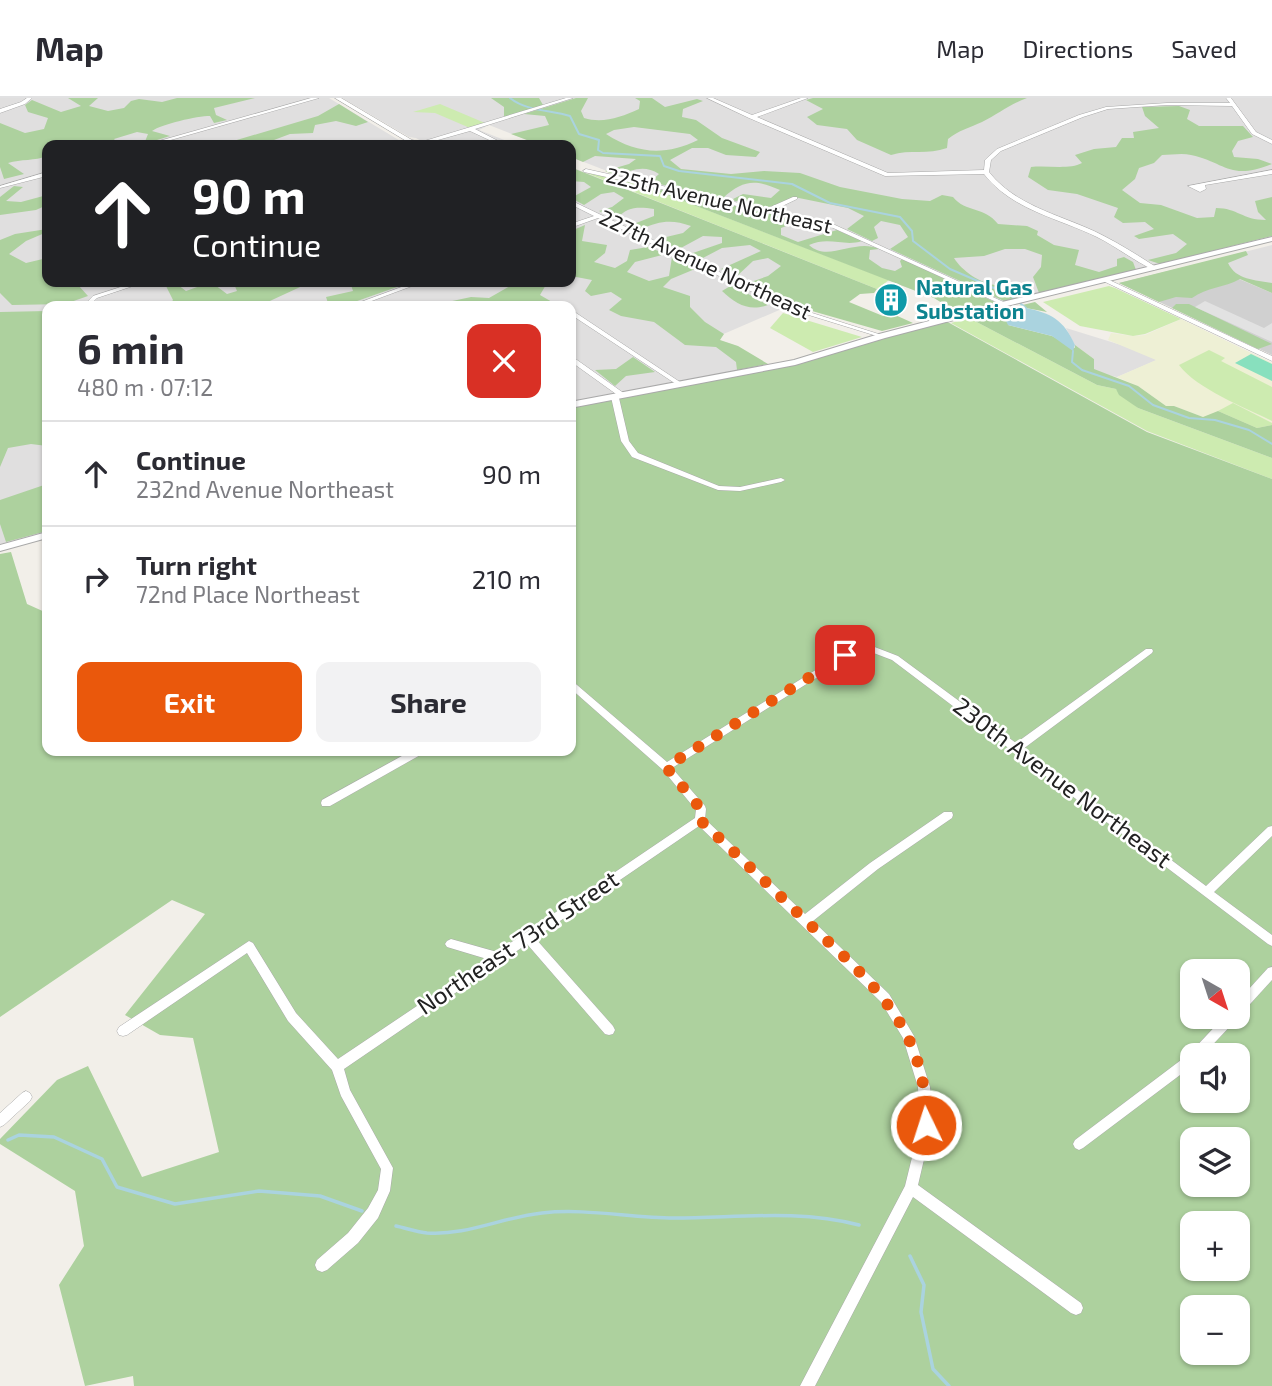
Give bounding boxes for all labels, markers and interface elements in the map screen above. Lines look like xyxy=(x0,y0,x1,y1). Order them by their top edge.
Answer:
text: Map xyxy=(35,28,104,68)
text: Map xyxy=(936,34,984,63)
text: Directions xyxy=(1022,34,1133,63)
text: Saved xyxy=(1171,34,1237,63)
street label: 225th Avenue Northeast xyxy=(604,161,835,238)
text: 90 m xyxy=(192,165,306,224)
icon: ahead xyxy=(77,168,168,259)
street label: 227th Avenue Northeast xyxy=(596,204,815,324)
text: Continue xyxy=(192,225,321,263)
place label: Natural Gas Substation xyxy=(916,274,1033,323)
building icon: Natural Gas Substation xyxy=(872,281,910,319)
text: 6 min xyxy=(77,322,185,372)
button: close xyxy=(467,324,541,398)
text: 480 m · 07:12 xyxy=(77,373,213,401)
text: Continue xyxy=(136,444,246,475)
icon: ahead xyxy=(77,455,115,493)
text: 90 m xyxy=(482,458,541,489)
text: 232nd Avenue Northeast xyxy=(136,475,394,503)
text: Turn right xyxy=(136,549,257,580)
icon: right xyxy=(77,560,115,598)
text: 210 m xyxy=(472,563,541,594)
text: 72nd Place Northeast xyxy=(136,580,360,608)
pin xyxy=(815,625,875,685)
icon: arrive xyxy=(826,636,864,674)
button: Exit xyxy=(77,662,302,742)
button: Share xyxy=(316,662,541,742)
street label: 230th Avenue Northeast xyxy=(948,690,1178,873)
street label: Northeast 73rd Street xyxy=(411,864,623,1020)
north arrow xyxy=(1180,959,1250,1029)
map controls xyxy=(1180,959,1250,1365)
button: sound xyxy=(1180,1043,1250,1113)
position arrow xyxy=(889,1088,963,1162)
button: layers xyxy=(1180,1127,1250,1197)
button: + xyxy=(1180,1211,1250,1281)
button: − xyxy=(1180,1295,1250,1365)

